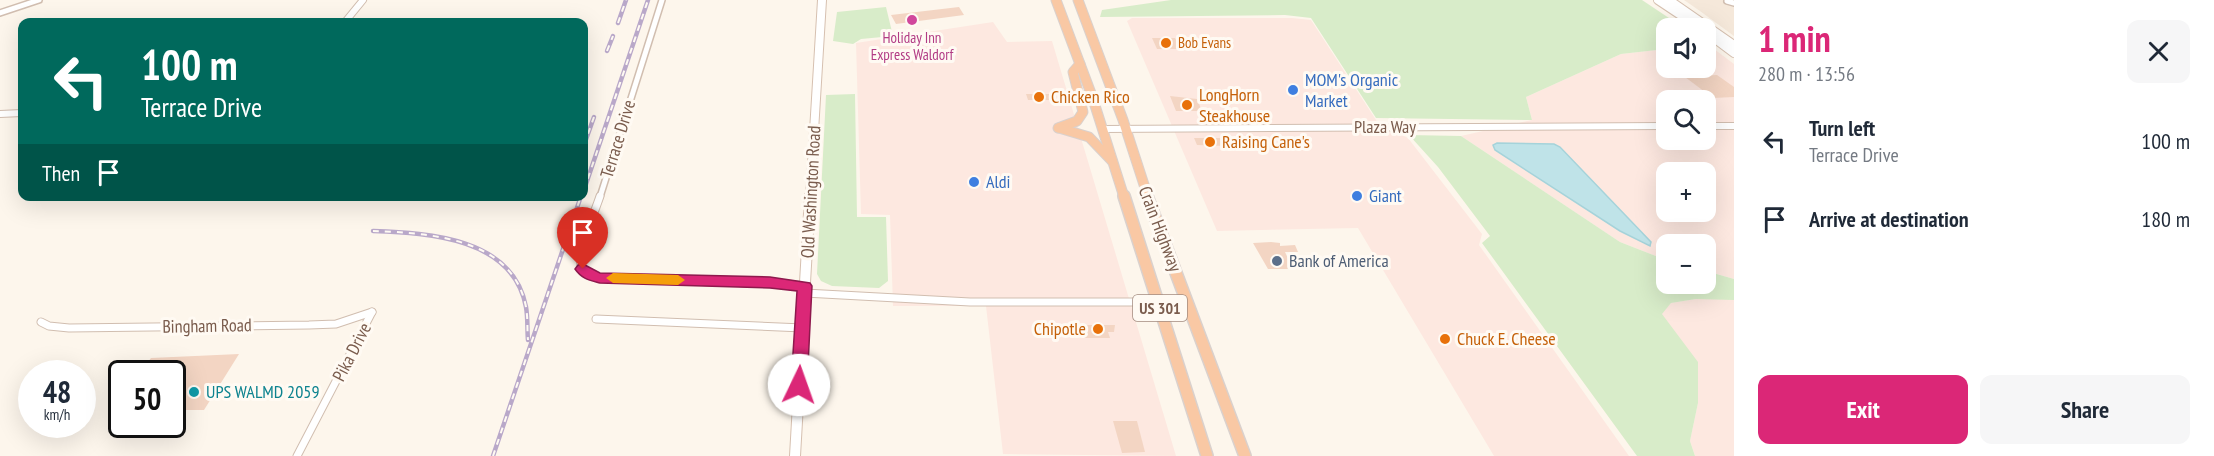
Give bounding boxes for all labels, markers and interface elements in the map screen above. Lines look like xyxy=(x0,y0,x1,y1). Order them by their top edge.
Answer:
marker: Holiday Inn Express Waldorf xyxy=(905,13,919,27)
text: 1 min xyxy=(1758,15,1831,62)
map controls xyxy=(1656,18,1716,294)
button: sound xyxy=(1656,18,1716,78)
button: close xyxy=(2127,20,2190,83)
place label: Holiday Inn Express Waldorf xyxy=(871,28,954,64)
place label: Bob Evans xyxy=(1178,33,1231,52)
marker: Bob Evans xyxy=(1159,36,1173,50)
text: 100 m xyxy=(141,37,238,92)
icon: left xyxy=(42,42,120,120)
text: 280 m · 13:56 xyxy=(1758,61,1855,87)
place label: MOM's Organic Market xyxy=(1305,68,1399,112)
place label: LongHorn Steakhouse xyxy=(1199,83,1270,127)
marker: MOM's Organic Market xyxy=(1286,83,1300,97)
place label: Chicken Rico xyxy=(1051,85,1130,108)
text: Terrace Drive xyxy=(141,90,262,124)
marker: Chicken Rico xyxy=(1032,90,1046,104)
button: search xyxy=(1656,90,1716,150)
street label: Terrace Drive xyxy=(595,97,640,181)
marker: LongHorn Steakhouse xyxy=(1180,98,1194,112)
text: Turn left xyxy=(1809,114,1875,142)
street label: Plaza Way xyxy=(1354,115,1416,138)
street label: Old Washington Road xyxy=(796,125,825,259)
icon: left xyxy=(1758,125,1791,158)
text: 100 m xyxy=(2141,127,2190,155)
place label: Raising Cane's xyxy=(1222,130,1310,153)
marker: Raising Cane's xyxy=(1203,135,1217,149)
text: Terrace Drive xyxy=(1809,142,1899,168)
icon: arrive xyxy=(92,156,125,189)
text: Then xyxy=(42,159,80,187)
button: + xyxy=(1656,162,1716,222)
place label: Aldi xyxy=(986,170,1010,193)
marker: Aldi xyxy=(967,175,981,189)
street label: Crain Highway xyxy=(1134,183,1187,275)
place label: Giant xyxy=(1369,184,1402,207)
marker: Giant xyxy=(1350,189,1364,203)
icon: arrive xyxy=(1758,203,1791,236)
text: Arrive at destination xyxy=(1809,205,1969,233)
text: 180 m xyxy=(2141,205,2190,233)
pin xyxy=(557,207,608,269)
icon: arrive xyxy=(566,216,599,249)
button: − xyxy=(1656,234,1716,294)
place label: Bank of America xyxy=(1289,249,1389,272)
marker: Bank of America xyxy=(1270,254,1284,268)
road number: US 301 xyxy=(1133,295,1187,321)
street label: Bingham Road xyxy=(162,313,252,338)
place label: Chipotle xyxy=(1034,317,1086,340)
street label: Pika Drive xyxy=(327,319,376,385)
marker: Chipotle xyxy=(1091,322,1105,336)
place label: Chuck E. Cheese xyxy=(1457,327,1556,350)
marker: Chuck E. Cheese xyxy=(1438,332,1452,346)
position arrow xyxy=(767,353,831,417)
speed limit sign: 50 xyxy=(108,360,186,438)
text: 48 xyxy=(43,372,71,411)
button: Exit xyxy=(1758,375,1968,444)
button: Share xyxy=(1980,375,2190,444)
place label: UPS WALMD 2059 xyxy=(206,380,320,403)
marker: UPS WALMD 2059 xyxy=(187,385,201,399)
text: km/h xyxy=(44,405,70,424)

